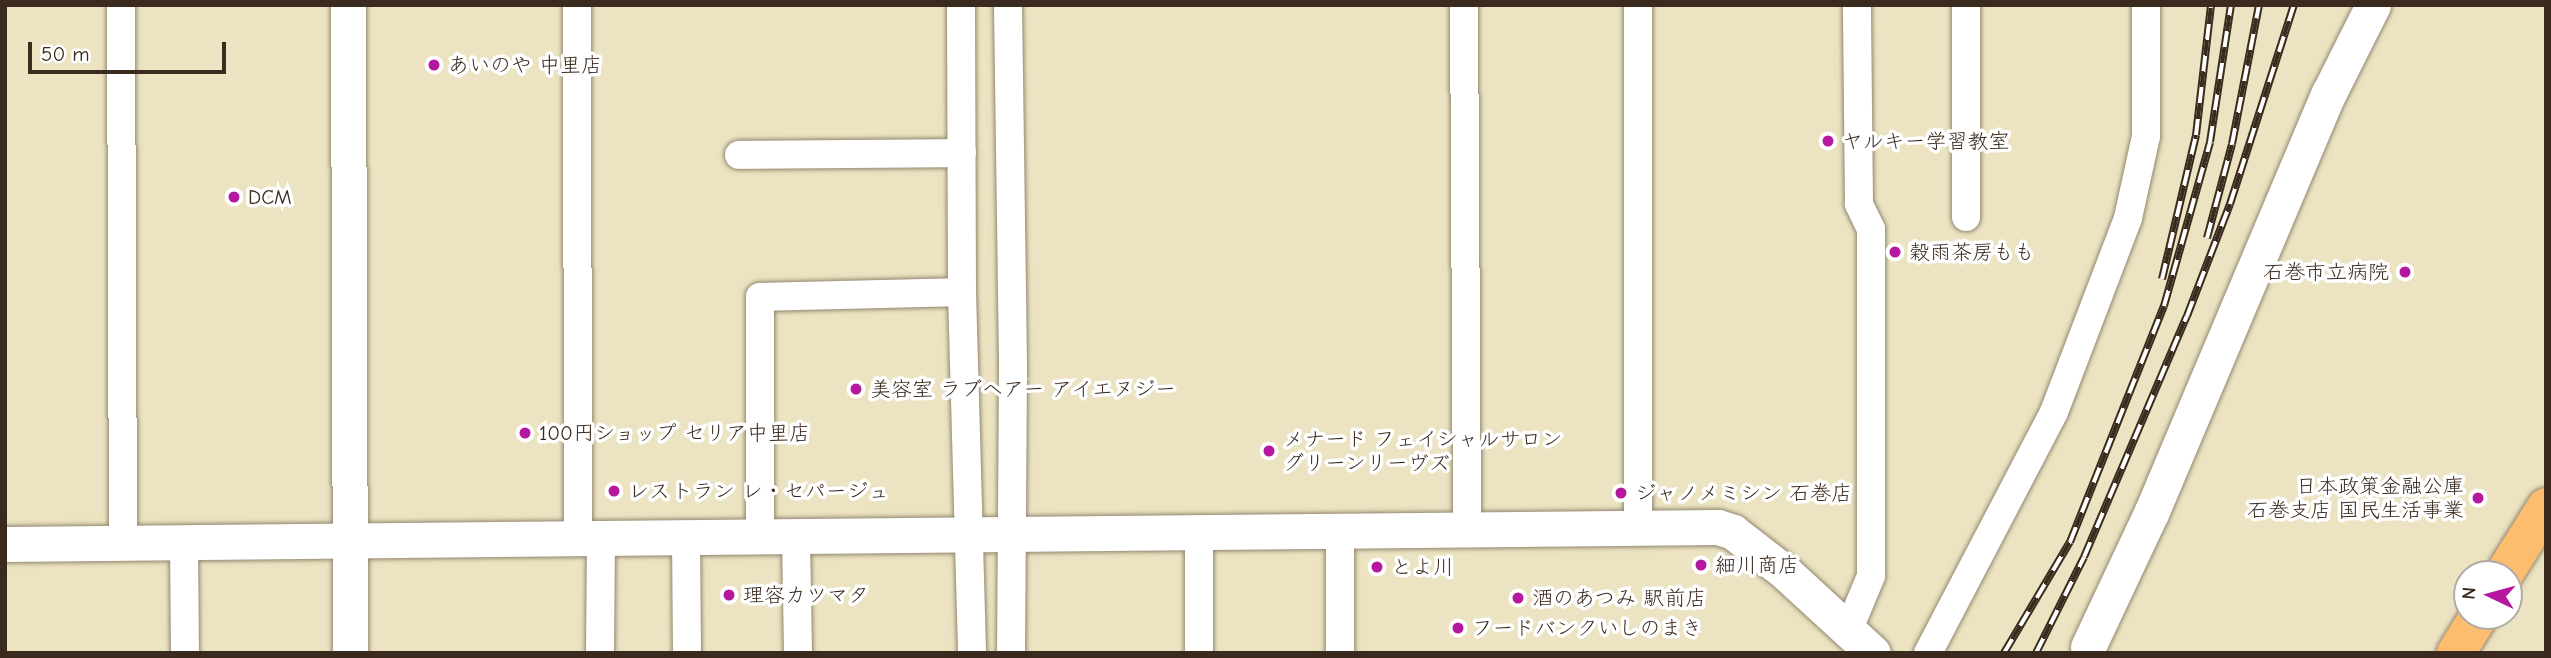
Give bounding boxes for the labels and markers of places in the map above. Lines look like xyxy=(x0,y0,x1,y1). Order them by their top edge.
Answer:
place label: あいのや 中里店 xyxy=(448,52,602,78)
marker: あいのや 中里店 xyxy=(426,57,442,73)
place label: ヤルキー学習教室 xyxy=(1842,128,2010,154)
marker: ヤルキー学習教室 xyxy=(1820,133,1836,149)
place label: DCM xyxy=(248,184,292,210)
marker: DCM xyxy=(226,189,242,205)
place label: 穀雨茶房もも xyxy=(1909,239,2035,265)
marker: 穀雨茶房もも xyxy=(1887,244,1903,260)
place label: 石巻市立病院 xyxy=(2263,259,2389,285)
marker: 石巻市立病院 xyxy=(2395,262,2415,282)
place label: 美容室 ラブヘアー アイエヌジー xyxy=(870,376,1177,402)
marker: 美容室 ラブヘアー アイエヌジー xyxy=(848,381,864,397)
place label: 100円ショップ セリア中里店 xyxy=(539,420,811,446)
marker: 100円ショップ セリア中里店 xyxy=(517,425,533,441)
place label: メナード フェイシャルサロン グリーンリーヴズ xyxy=(1283,426,1563,476)
marker: メナード フェイシャルサロン グリーンリーヴズ xyxy=(1261,443,1277,459)
place label: 日本政策金融公庫 石巻支店 国民生活事業 xyxy=(2247,473,2464,523)
place label: レストラン レ・セパージュ xyxy=(628,478,887,504)
place label: ジャノメミシン 石巻店 xyxy=(1635,480,1852,506)
marker: レストラン レ・セパージュ xyxy=(606,483,622,499)
marker: ジャノメミシン 石巻店 xyxy=(1613,485,1629,501)
marker: 日本政策金融公庫 石巻支店 国民生活事業 xyxy=(2470,490,2486,506)
place label: 細川商店 xyxy=(1715,552,1799,578)
place label: とよ川 xyxy=(1391,554,1454,580)
marker: 細川商店 xyxy=(1693,557,1709,573)
marker: とよ川 xyxy=(1369,559,1385,575)
place label: 理容カツマタ xyxy=(743,582,869,608)
place label: 酒のあつみ 駅前店 xyxy=(1532,585,1707,611)
marker: 理容カツマタ xyxy=(721,587,737,603)
marker: 酒のあつみ 駅前店 xyxy=(1510,590,1526,606)
place label: フードバンクいしのまき xyxy=(1472,615,1703,641)
marker: フードバンクいしのまき xyxy=(1450,620,1466,636)

